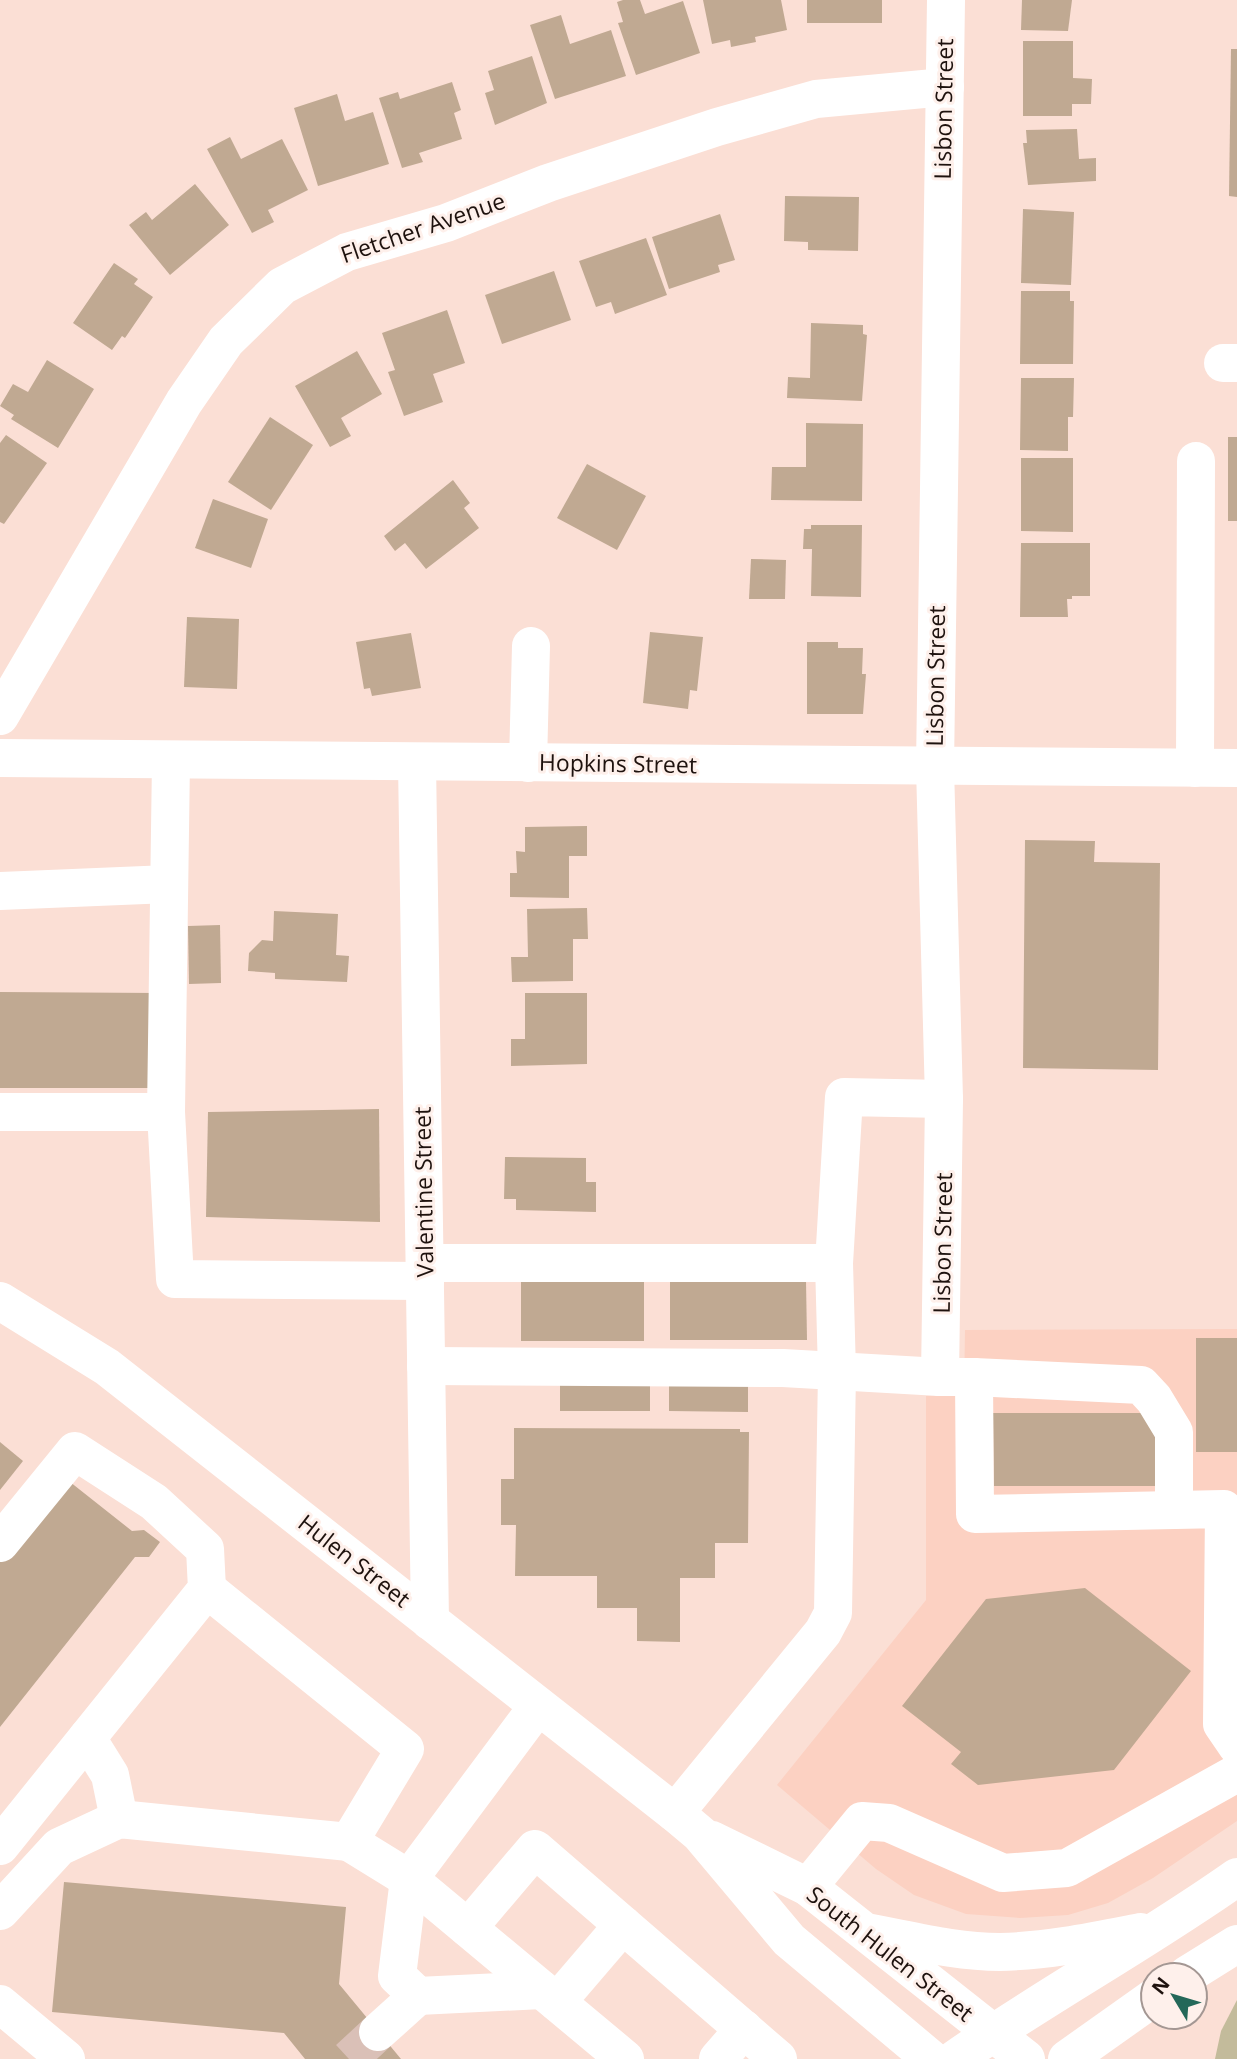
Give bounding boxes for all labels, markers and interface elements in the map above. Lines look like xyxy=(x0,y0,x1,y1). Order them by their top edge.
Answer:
street label: Lisbon Street xyxy=(926,38,960,180)
street label: Fletcher Avenue xyxy=(336,184,509,270)
street label: Lisbon Street xyxy=(918,605,952,747)
street label: Hopkins Street xyxy=(539,746,697,780)
street label: Valentine Street xyxy=(406,1106,440,1278)
street label: Lisbon Street xyxy=(925,1172,959,1314)
street label: Hulen Street xyxy=(292,1506,417,1614)
street label: South Hulen Street xyxy=(801,1878,980,2028)
north arrow xyxy=(1139,1961,1209,2031)
text: N xyxy=(1146,1971,1176,2000)

